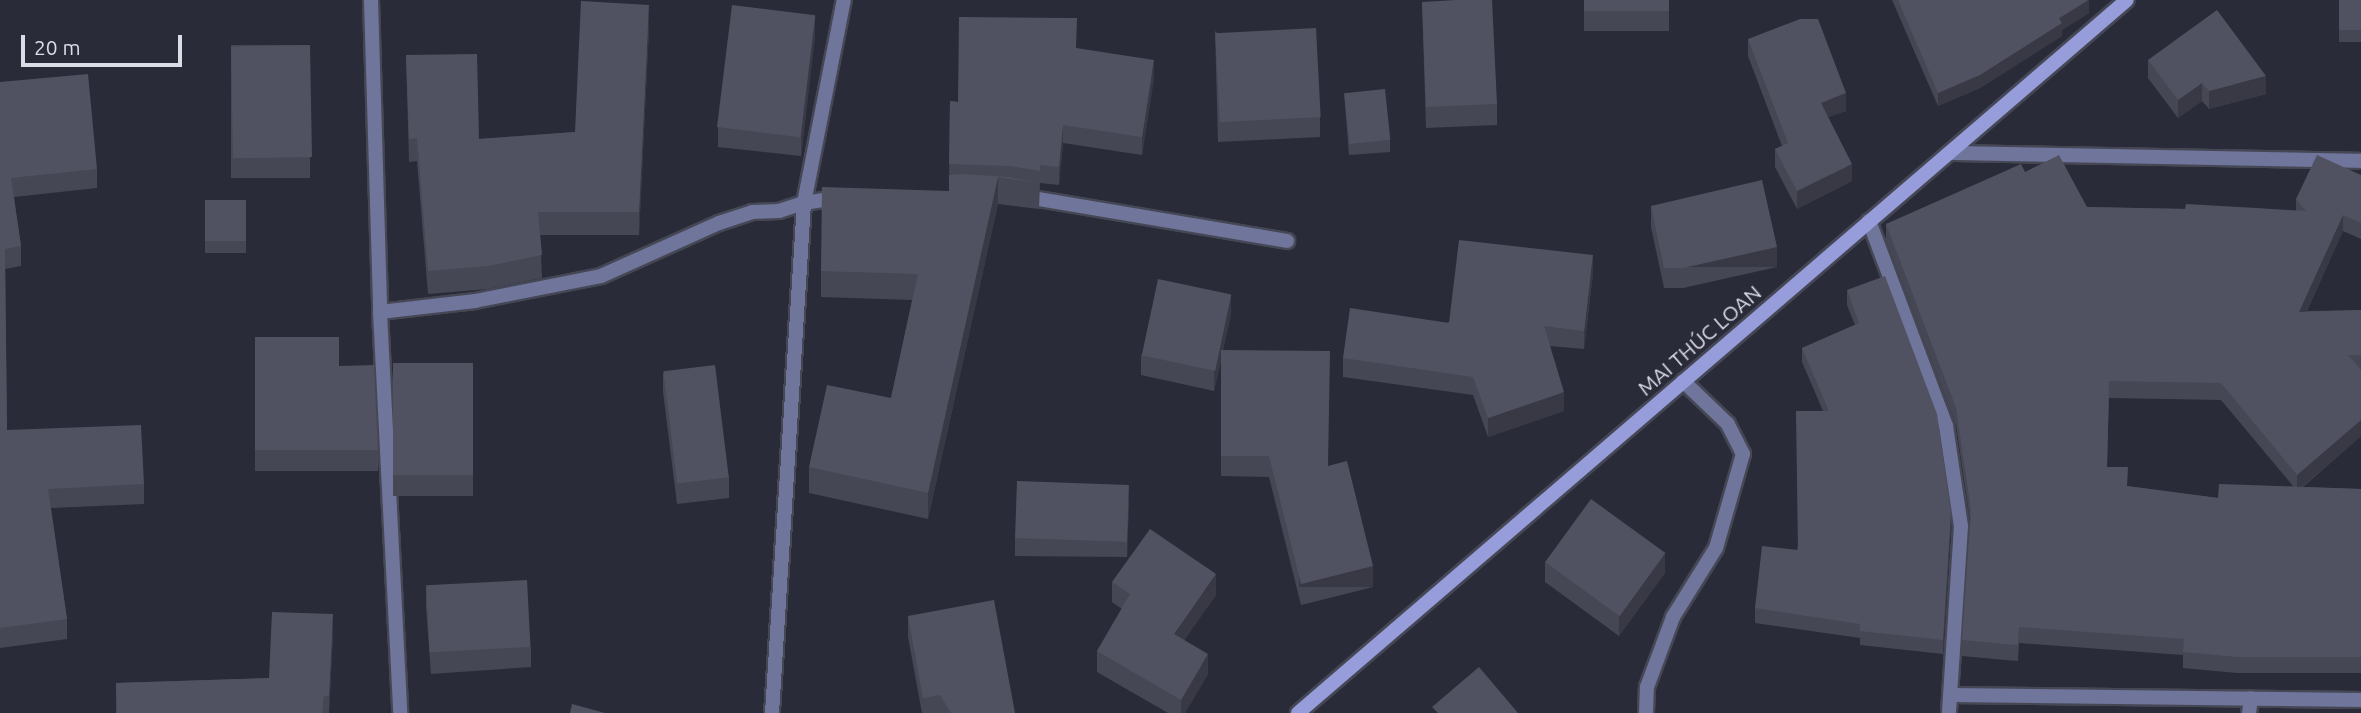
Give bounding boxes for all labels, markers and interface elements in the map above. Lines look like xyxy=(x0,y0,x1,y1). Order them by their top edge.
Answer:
scale bar xyxy=(24,21,186,65)
text: 20 m xyxy=(34,35,81,59)
street label: MAI THÚC LOAN xyxy=(1632,280,1766,400)

